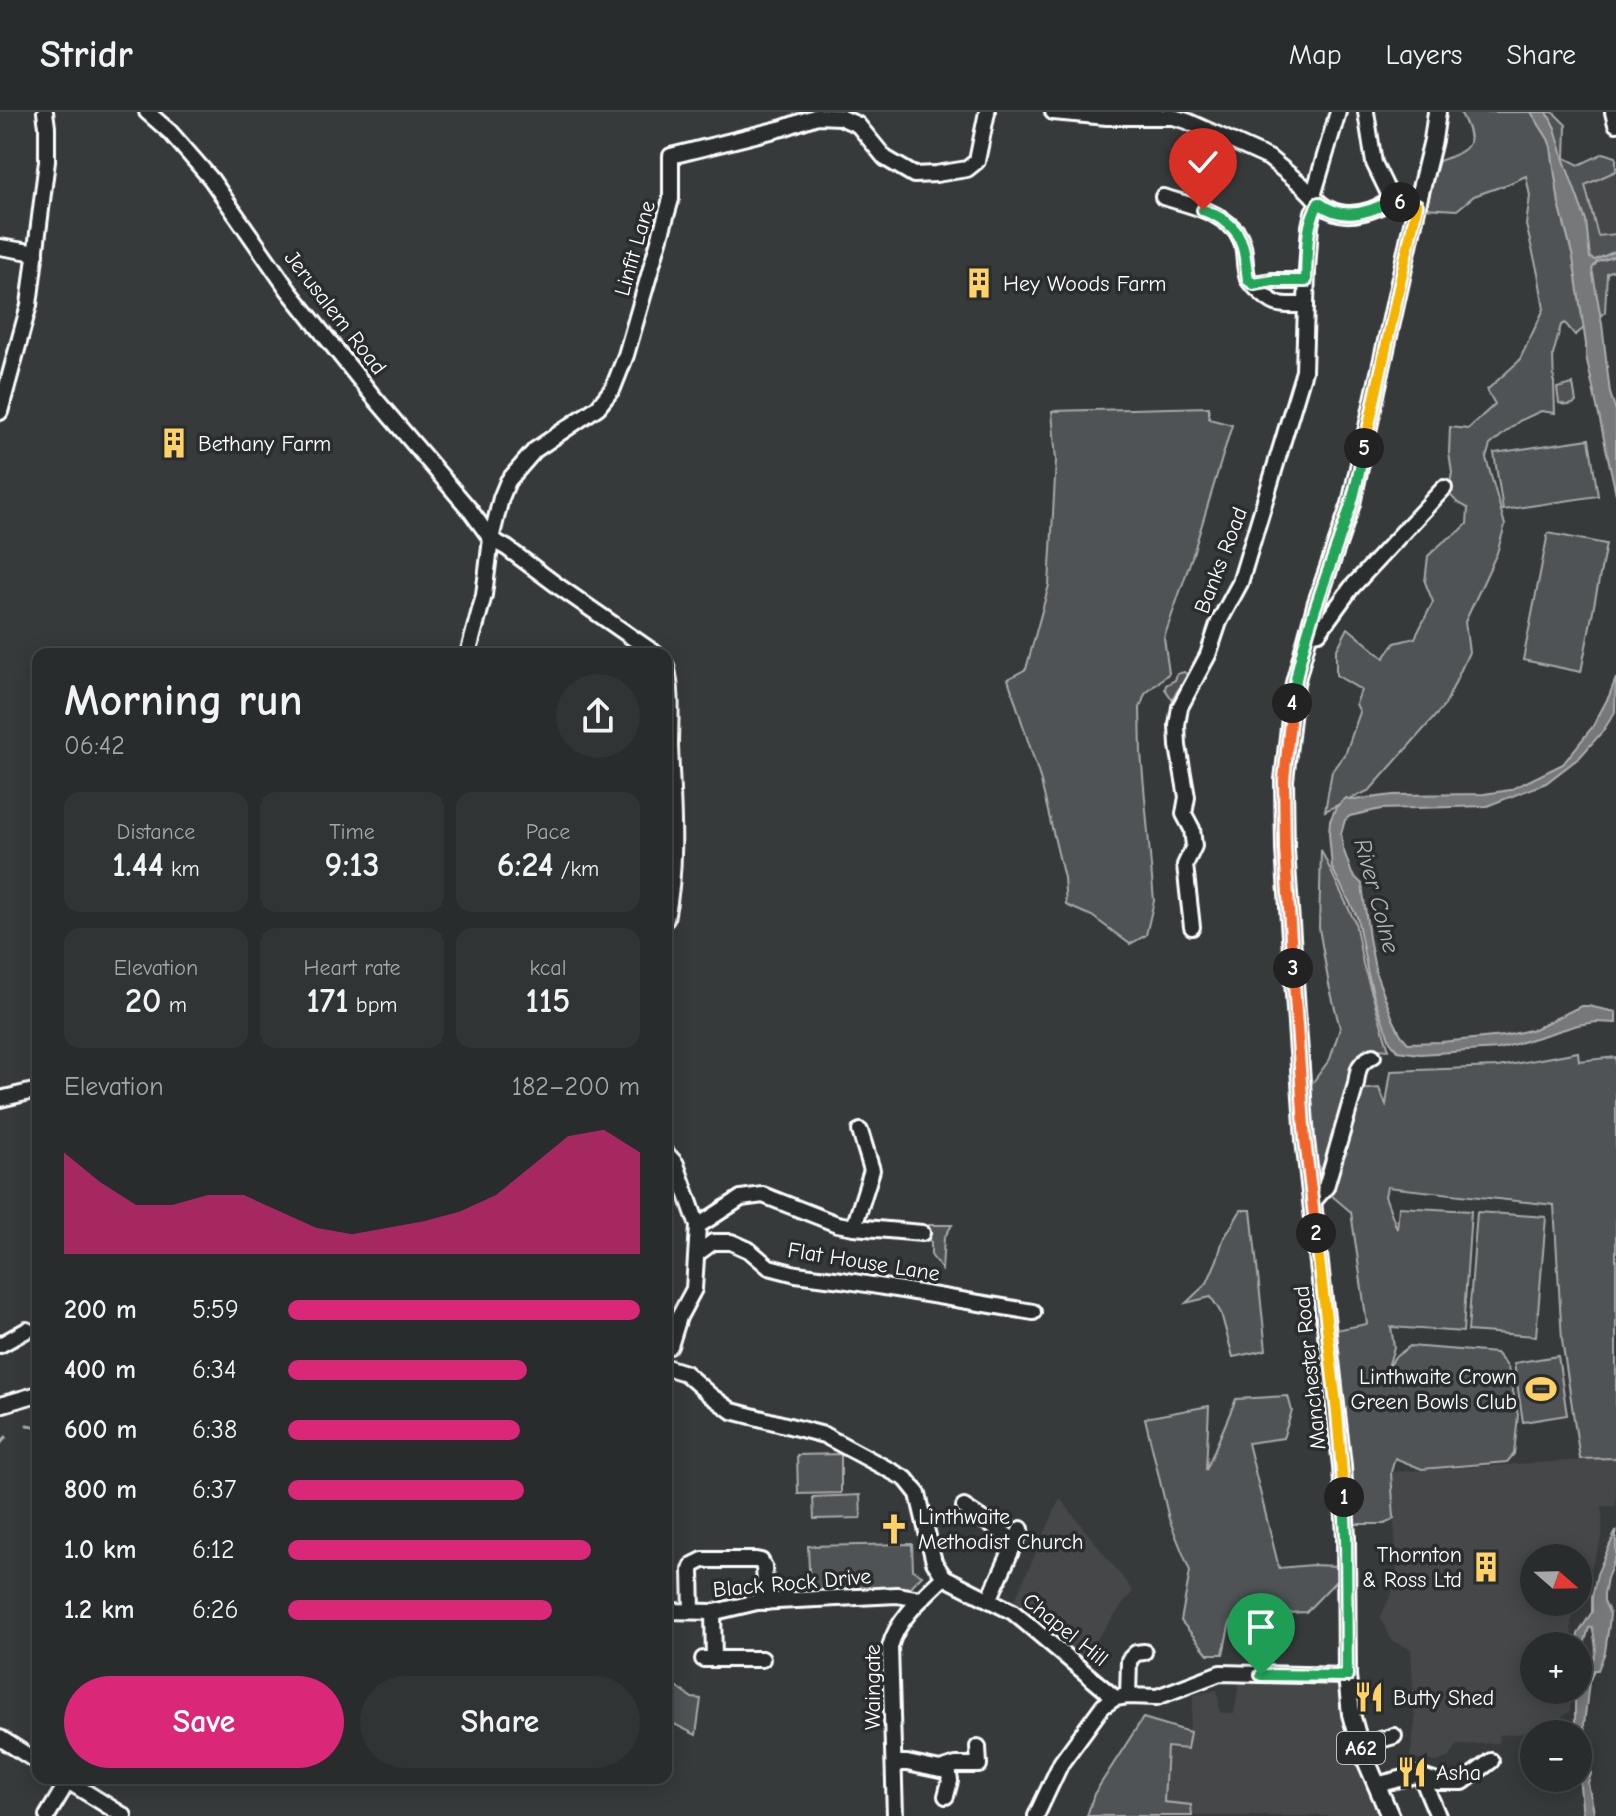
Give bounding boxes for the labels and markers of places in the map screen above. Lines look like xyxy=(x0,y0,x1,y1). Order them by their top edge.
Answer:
pin xyxy=(1169,128,1237,210)
pin: 6 xyxy=(1380,182,1420,222)
building icon: Hey Woods Farm xyxy=(962,266,996,300)
place label: Hey Woods Farm xyxy=(1003,271,1166,297)
building icon: Bethany Farm xyxy=(157,426,191,460)
pin: 5 xyxy=(1344,428,1384,468)
place label: Bethany Farm xyxy=(198,431,331,457)
pin: 4 xyxy=(1272,683,1312,723)
pin: 3 xyxy=(1273,948,1313,988)
pin: 2 xyxy=(1296,1213,1336,1253)
place label: Linthwaite Crown Green Bowls Club xyxy=(1350,1364,1517,1415)
sports icon: Linthwaite Crown Green Bowls Club xyxy=(1524,1372,1558,1406)
pin: 1 xyxy=(1324,1477,1364,1517)
place label: Linthwaite Methodist Church xyxy=(918,1504,1084,1555)
church icon: Linthwaite Methodist Church xyxy=(877,1512,911,1546)
place label: Thornton & Ross Ltd xyxy=(1362,1542,1462,1593)
building icon: Thornton & Ross Ltd xyxy=(1469,1550,1503,1584)
pin xyxy=(1227,1593,1295,1675)
restaurant icon: Butty Shed xyxy=(1352,1680,1386,1714)
place label: Butty Shed xyxy=(1393,1685,1494,1711)
restaurant icon: Asha xyxy=(1395,1755,1429,1789)
place label: Asha xyxy=(1436,1760,1481,1786)

